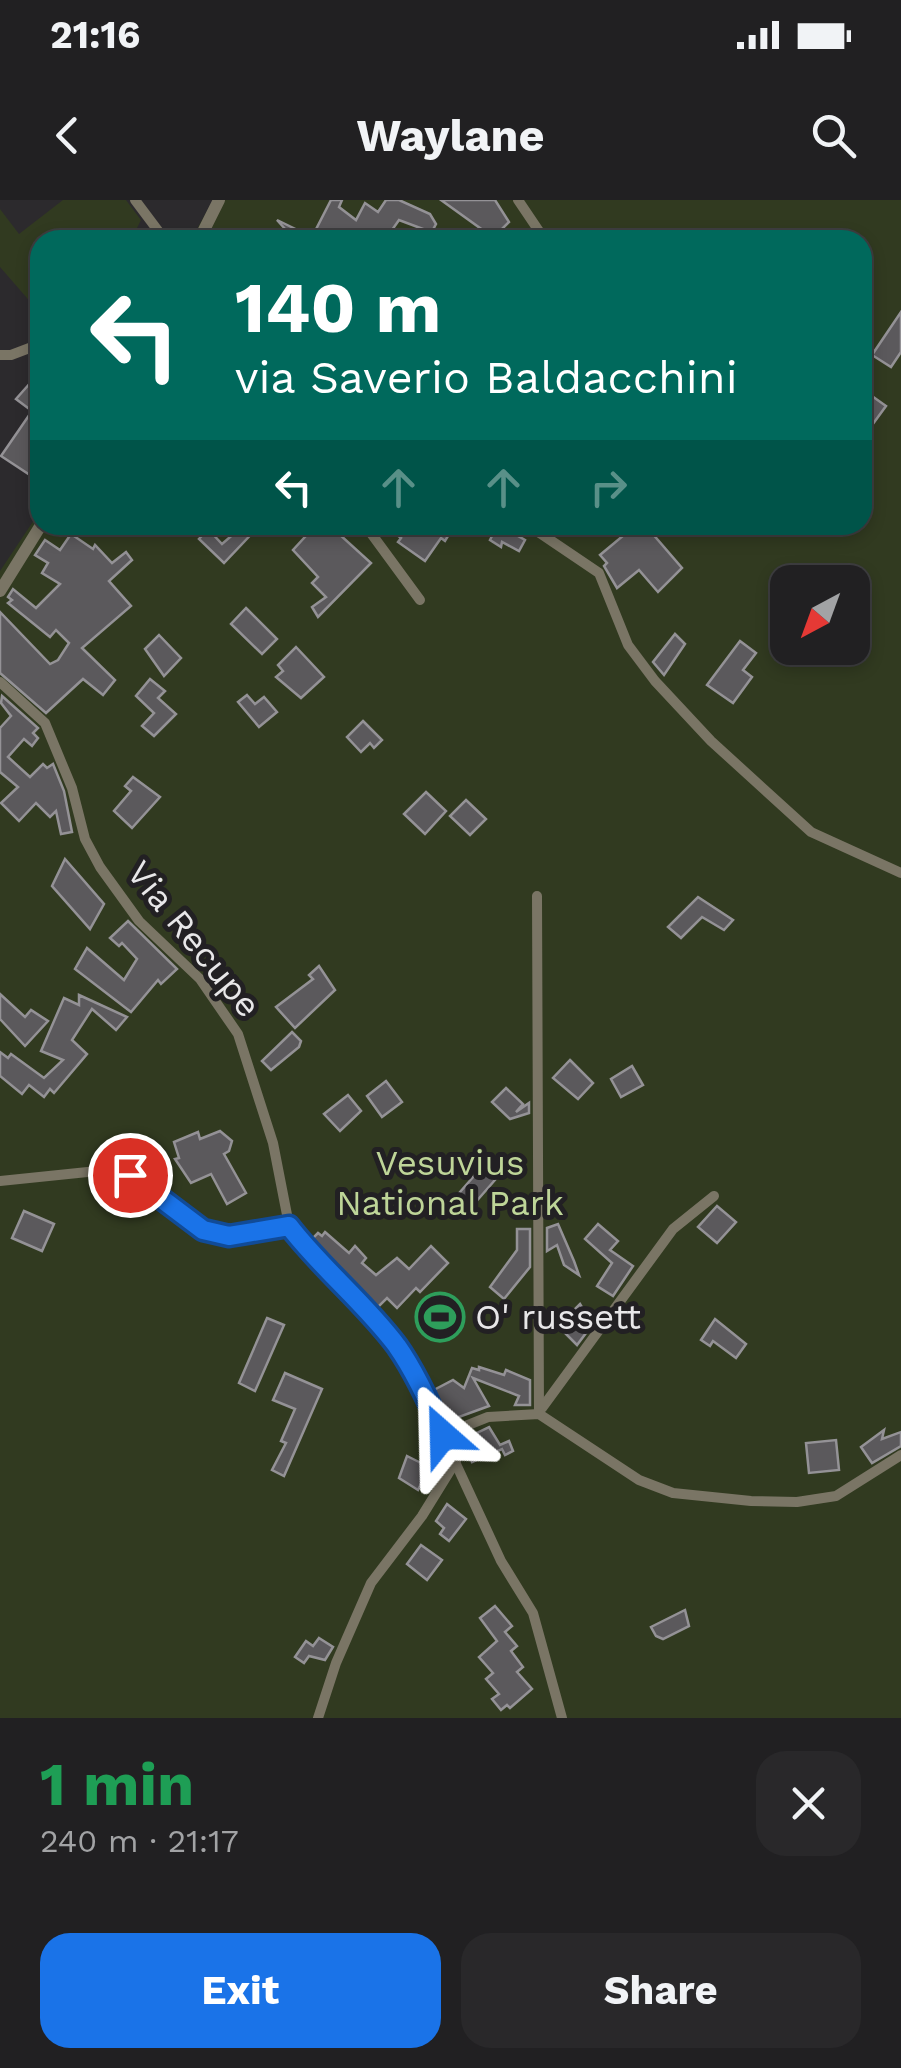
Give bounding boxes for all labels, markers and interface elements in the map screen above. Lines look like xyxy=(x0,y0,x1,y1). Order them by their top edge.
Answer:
text: 21:16 xyxy=(50,13,140,57)
icon: back xyxy=(40,108,95,163)
icon: search xyxy=(806,108,861,163)
text: Waylane xyxy=(356,109,545,162)
text: 140 m xyxy=(235,267,441,349)
icon: left xyxy=(70,270,200,400)
text: via Saverio Baldacchini xyxy=(235,351,738,404)
icon: left xyxy=(266,460,321,515)
icon: ahead xyxy=(371,460,426,515)
icon: ahead xyxy=(476,460,531,515)
icon: right xyxy=(581,460,636,515)
north arrow xyxy=(770,565,870,665)
map controls xyxy=(770,565,870,665)
street label: Via Recupe xyxy=(118,852,270,1026)
pin xyxy=(88,1133,173,1218)
park label: Vesuvius National Park xyxy=(336,1142,564,1224)
icon: arrive xyxy=(103,1148,158,1203)
sports icon: O' russett xyxy=(414,1291,466,1343)
place label: O' russett xyxy=(475,1296,641,1338)
position arrow xyxy=(391,1383,495,1487)
text: 1 min xyxy=(40,1749,194,1820)
button: close xyxy=(756,1751,861,1856)
text: 240 m · 21:17 xyxy=(40,1822,239,1860)
button: Exit xyxy=(40,1933,441,2048)
button: Share xyxy=(461,1933,861,2048)

